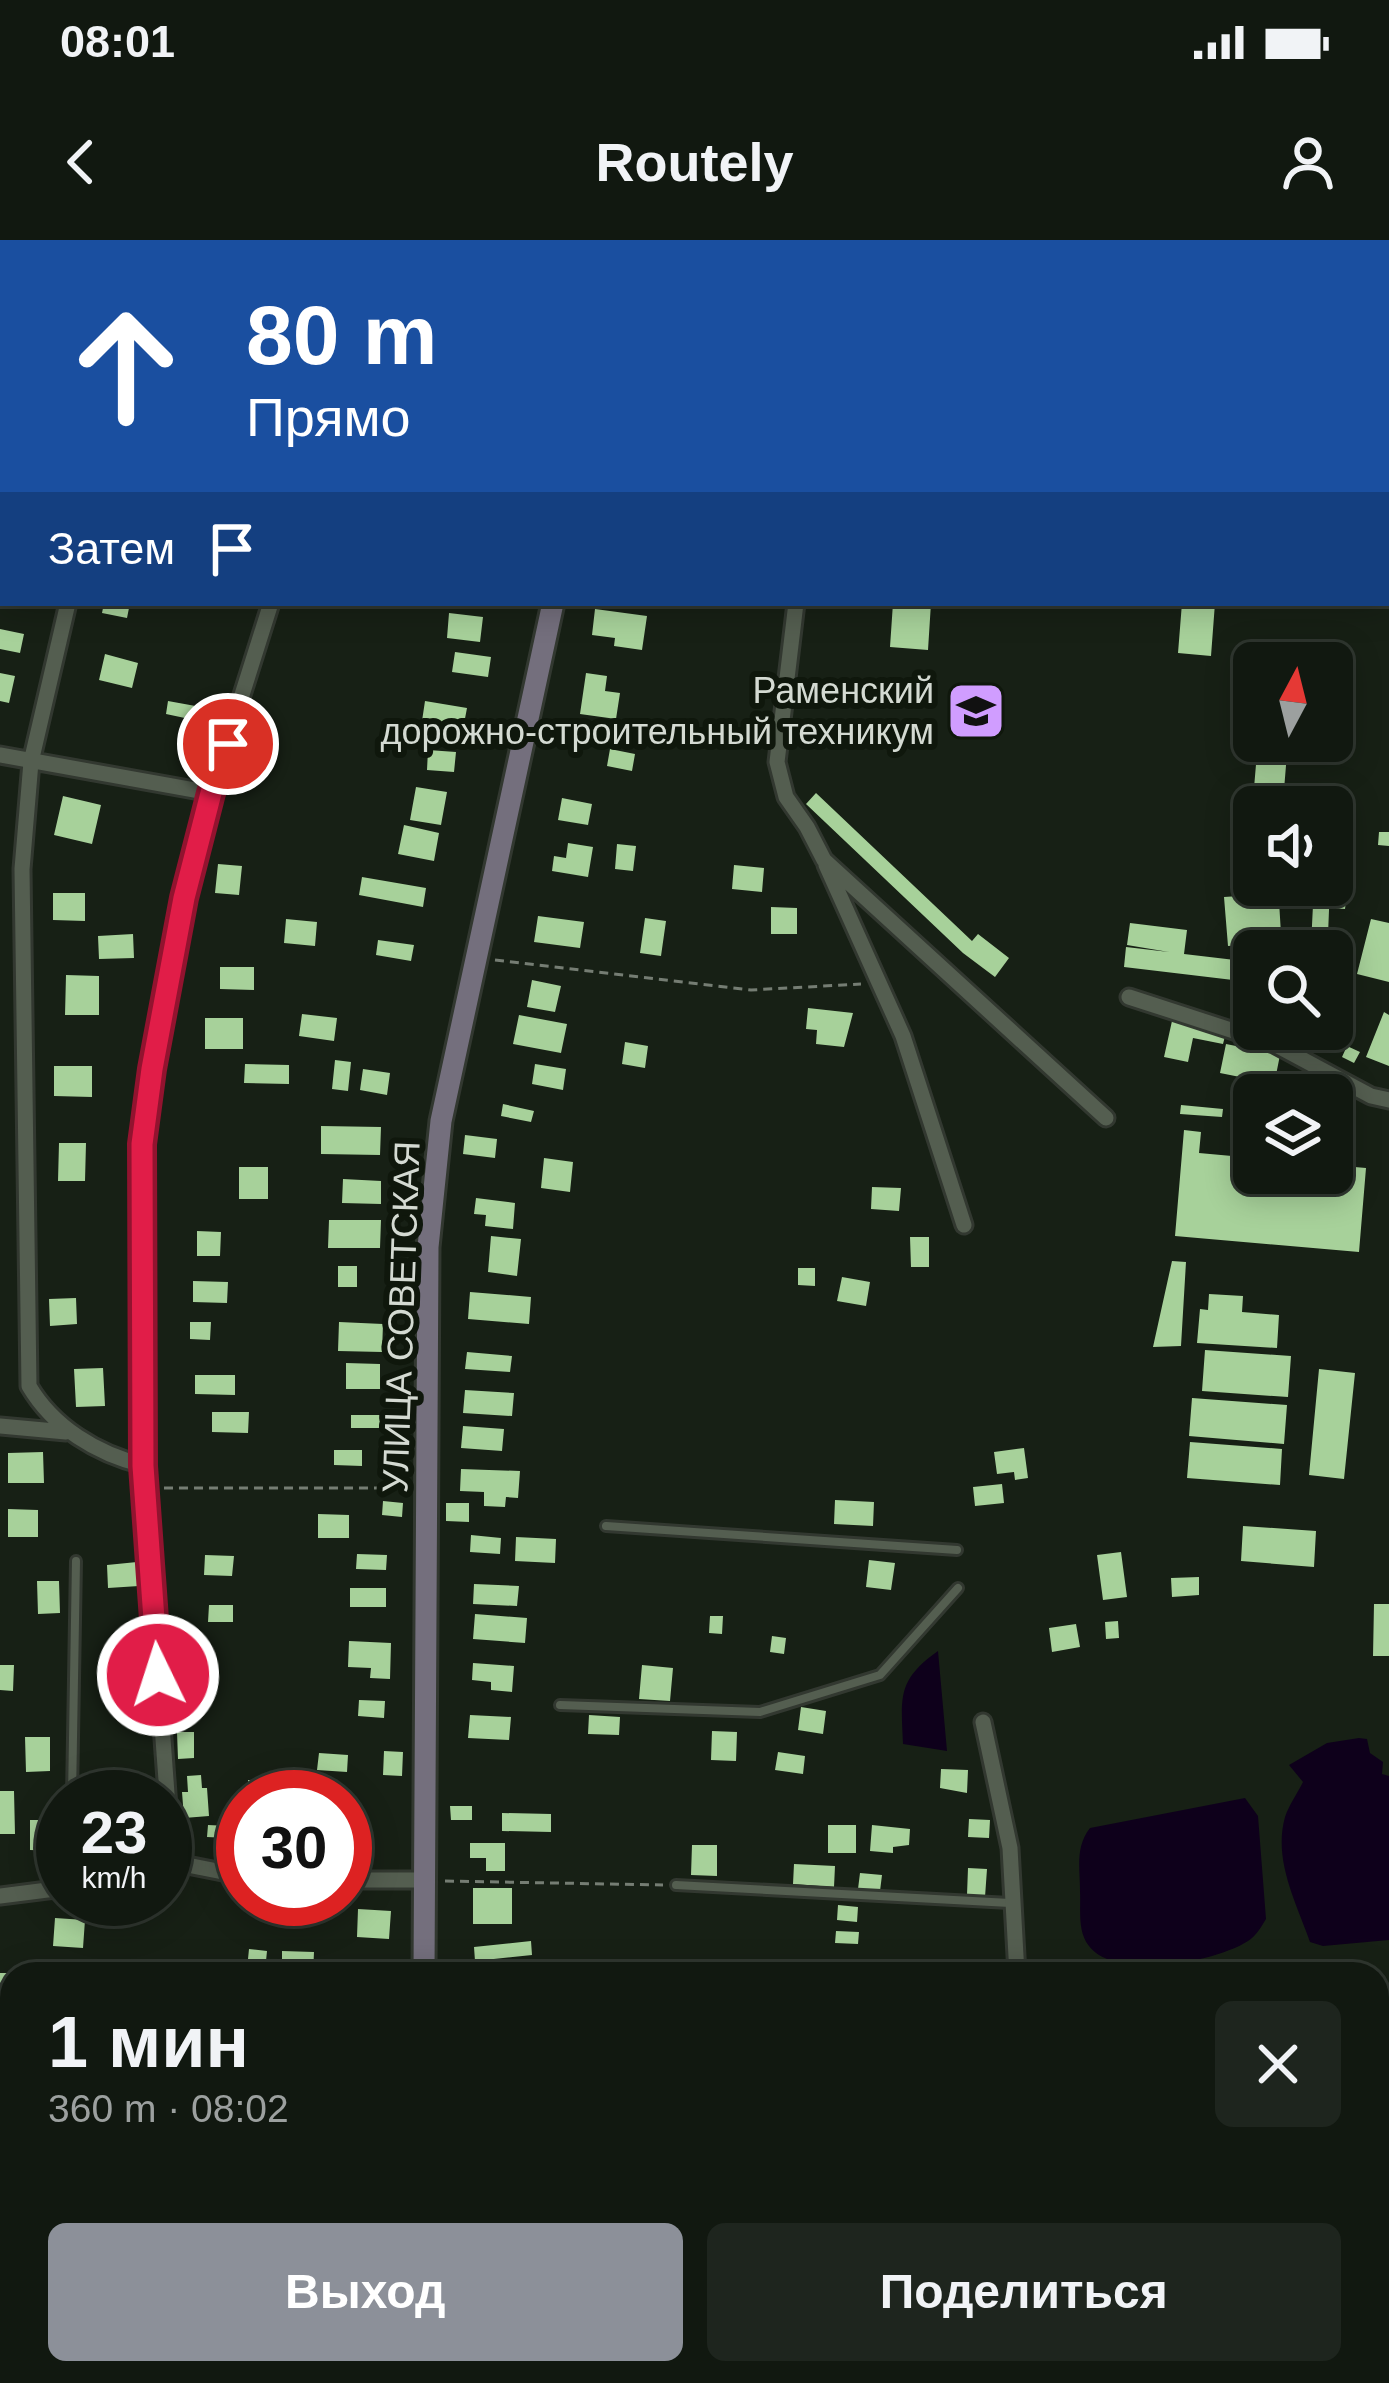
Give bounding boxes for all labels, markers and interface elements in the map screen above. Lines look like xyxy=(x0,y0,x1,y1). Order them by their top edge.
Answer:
text: 08:01 xyxy=(60,16,175,67)
icon: back xyxy=(48,129,114,195)
icon: person xyxy=(1275,129,1341,195)
text: Routely xyxy=(595,132,794,192)
icon: ahead xyxy=(48,288,204,444)
text: 80 m xyxy=(246,288,437,382)
text: Прямо xyxy=(246,387,411,447)
icon: arrive xyxy=(199,516,265,582)
text: Затем xyxy=(48,523,175,574)
north arrow xyxy=(1233,642,1353,762)
map controls xyxy=(1233,642,1353,1194)
place label: Раменский дорожно-строительный техникум xyxy=(380,670,934,752)
school or university icon: Раменский дорожно-строительный техникум xyxy=(945,680,1007,742)
pin xyxy=(177,693,279,795)
icon: arrive xyxy=(195,711,261,777)
button: sound xyxy=(1233,786,1353,906)
button: search xyxy=(1233,930,1353,1050)
button: layers xyxy=(1233,1074,1353,1194)
street label: УЛИЦА СОВЕТСКАЯ xyxy=(374,1140,428,1494)
position arrow xyxy=(95,1612,221,1738)
speed limit sign: 30 xyxy=(216,1770,372,1926)
text: 23 xyxy=(81,1799,147,1866)
text: km/h xyxy=(81,1861,147,1894)
button: close xyxy=(1215,2001,1341,2127)
text: 1 мин xyxy=(48,2002,249,2082)
text: 360 m · 08:02 xyxy=(48,2087,289,2130)
button: Выход xyxy=(48,2223,683,2361)
button: Поделиться xyxy=(707,2223,1341,2361)

